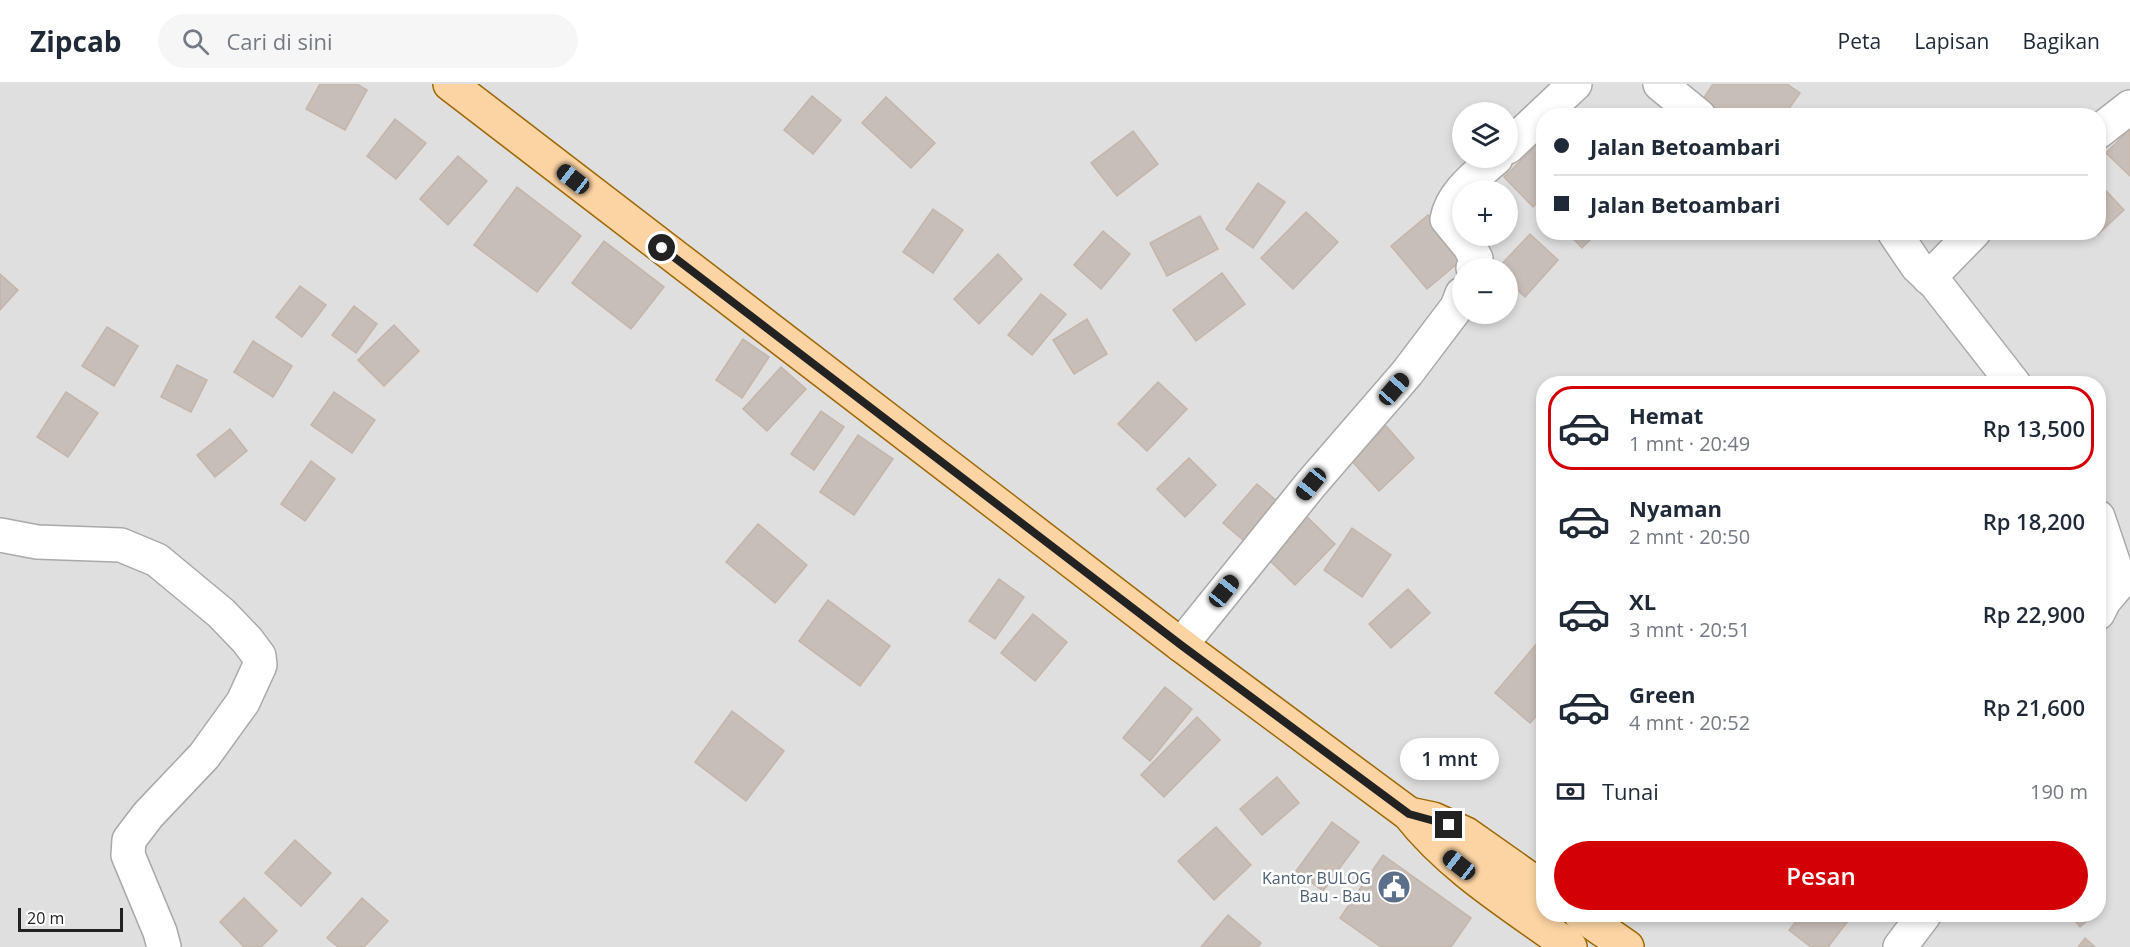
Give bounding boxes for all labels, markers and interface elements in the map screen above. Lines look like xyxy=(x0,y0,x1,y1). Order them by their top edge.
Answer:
search box xyxy=(158,14,578,68)
text: Zipcab xyxy=(30,22,122,60)
icon: search xyxy=(179,25,212,58)
text: Cari di sini xyxy=(227,26,333,56)
text: Peta xyxy=(1838,27,1881,55)
text: Lapisan xyxy=(1914,27,1989,55)
text: Bagikan xyxy=(2022,27,2100,55)
map controls xyxy=(1452,102,1518,324)
button: layers xyxy=(1452,102,1518,168)
text: Jalan Betoambari xyxy=(1590,131,1781,161)
car xyxy=(553,161,593,197)
button: + xyxy=(1452,180,1518,246)
text: Jalan Betoambari xyxy=(1590,189,1781,219)
route start xyxy=(648,234,675,261)
button: − xyxy=(1452,258,1518,324)
car xyxy=(1375,370,1413,408)
text: Hemat xyxy=(1629,400,1703,430)
icon: car xyxy=(1557,401,1611,455)
text: Rp 13,500 xyxy=(1983,413,2085,443)
text: 1 mnt · 20:49 xyxy=(1629,430,1750,457)
car xyxy=(1293,464,1329,504)
text: Nyaman xyxy=(1629,493,1722,523)
icon: car xyxy=(1557,494,1611,548)
text: Rp 18,200 xyxy=(1983,506,2085,536)
text: 2 mnt · 20:50 xyxy=(1629,523,1750,550)
car xyxy=(1206,571,1242,611)
text: XL xyxy=(1629,586,1656,616)
icon: car xyxy=(1557,587,1611,641)
text: Rp 22,900 xyxy=(1983,599,2085,629)
text: 3 mnt · 20:51 xyxy=(1629,616,1750,643)
text: Green xyxy=(1629,679,1695,709)
icon: car xyxy=(1557,680,1611,734)
text: Rp 21,600 xyxy=(1983,692,2085,722)
text: 4 mnt · 20:52 xyxy=(1629,709,1750,736)
callout: 1 mnt xyxy=(1400,738,1498,780)
text: 1 mnt xyxy=(1421,745,1478,772)
icon: cash xyxy=(1554,775,1587,808)
text: Tunai xyxy=(1602,776,1659,806)
text: 190 m xyxy=(2030,778,2088,805)
route end xyxy=(1435,811,1462,838)
button: Pesan xyxy=(1554,841,2088,910)
car xyxy=(1439,847,1479,883)
place label: Kantor BULOG Bau - Bau xyxy=(1262,867,1371,907)
public building icon: Kantor BULOG Bau - Bau xyxy=(1376,869,1412,905)
scale bar xyxy=(18,905,123,932)
text: 20 m xyxy=(27,907,64,929)

